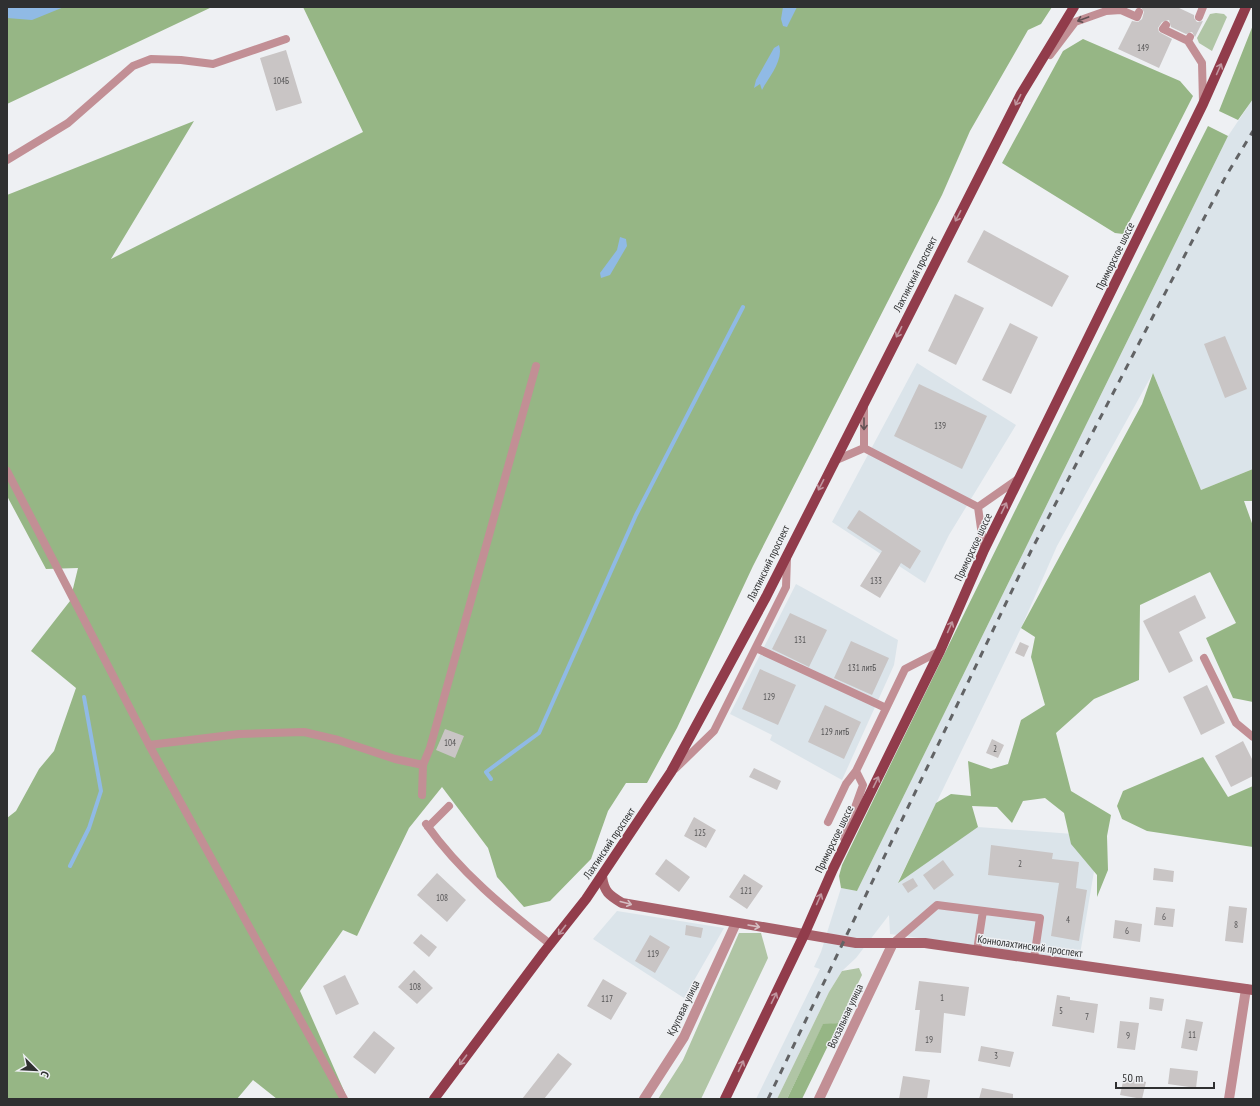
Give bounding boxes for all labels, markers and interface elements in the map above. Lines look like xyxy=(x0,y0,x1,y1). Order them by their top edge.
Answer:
one-way arrow xyxy=(1077,16,1090,23)
house number: 149 xyxy=(1137,42,1149,53)
one-way arrow xyxy=(1216,63,1223,75)
house number: 104Б xyxy=(273,75,289,86)
one-way arrow xyxy=(1014,94,1021,106)
one-way arrow xyxy=(954,210,961,222)
street label: Приморское шоссе xyxy=(1093,219,1138,292)
street label: Лахтинский проспект xyxy=(889,233,940,315)
one-way arrow xyxy=(895,325,902,337)
one-way arrow xyxy=(860,417,868,430)
house number: 139 xyxy=(934,420,946,431)
one-way arrow xyxy=(817,479,824,491)
one-way arrow xyxy=(1001,503,1008,515)
street label: Приморское шоссе xyxy=(951,510,995,583)
street label: Лахтинский проспект xyxy=(743,522,793,604)
house number: 133 xyxy=(870,575,882,586)
one-way arrow xyxy=(947,621,955,633)
house number: 131 xyxy=(794,634,806,645)
house number: 131 литБ xyxy=(848,662,876,673)
house number: 129 xyxy=(763,691,775,702)
house number: 129 литБ xyxy=(821,726,849,737)
house number: 104 xyxy=(444,737,456,748)
house number: 2 xyxy=(993,743,997,754)
one-way arrow xyxy=(872,776,880,788)
street label: Приморское шоссе xyxy=(812,802,857,875)
street label: Лахтинский проспект xyxy=(579,804,638,882)
house number: 125 xyxy=(694,827,706,838)
house number: 2 xyxy=(1018,858,1022,869)
house number: 121 xyxy=(740,885,752,896)
house number: 108 xyxy=(436,892,448,903)
one-way arrow xyxy=(816,893,824,905)
one-way arrow xyxy=(619,899,632,907)
house number: 6 xyxy=(1162,911,1166,922)
house number: 4 xyxy=(1066,914,1070,925)
house number: 8 xyxy=(1234,919,1238,930)
one-way arrow xyxy=(747,923,760,931)
one-way arrow xyxy=(557,924,566,935)
house number: 6 xyxy=(1125,925,1129,936)
street label: Коннолахтинский проспект xyxy=(977,932,1084,960)
house number: 119 xyxy=(647,948,659,959)
street label: Круговая улица xyxy=(664,978,702,1038)
house number: 108 xyxy=(409,981,421,992)
street label: Вокзальная улица xyxy=(824,982,866,1050)
one-way arrow xyxy=(771,992,778,1004)
house number: 1 xyxy=(940,992,944,1003)
house number: 117 xyxy=(601,993,613,1004)
house number: 5 xyxy=(1059,1005,1063,1016)
house number: 7 xyxy=(1085,1011,1089,1022)
house number: 11 xyxy=(1188,1029,1196,1040)
house number: 9 xyxy=(1126,1030,1130,1041)
house number: 19 xyxy=(925,1034,933,1045)
north arrow xyxy=(16,1050,56,1090)
house number: 3 xyxy=(994,1050,998,1061)
one-way arrow xyxy=(459,1054,467,1065)
one-way arrow xyxy=(738,1060,745,1072)
scale bar xyxy=(1116,1064,1214,1090)
text: С xyxy=(38,1069,53,1079)
text: 50 m xyxy=(1122,1070,1143,1085)

